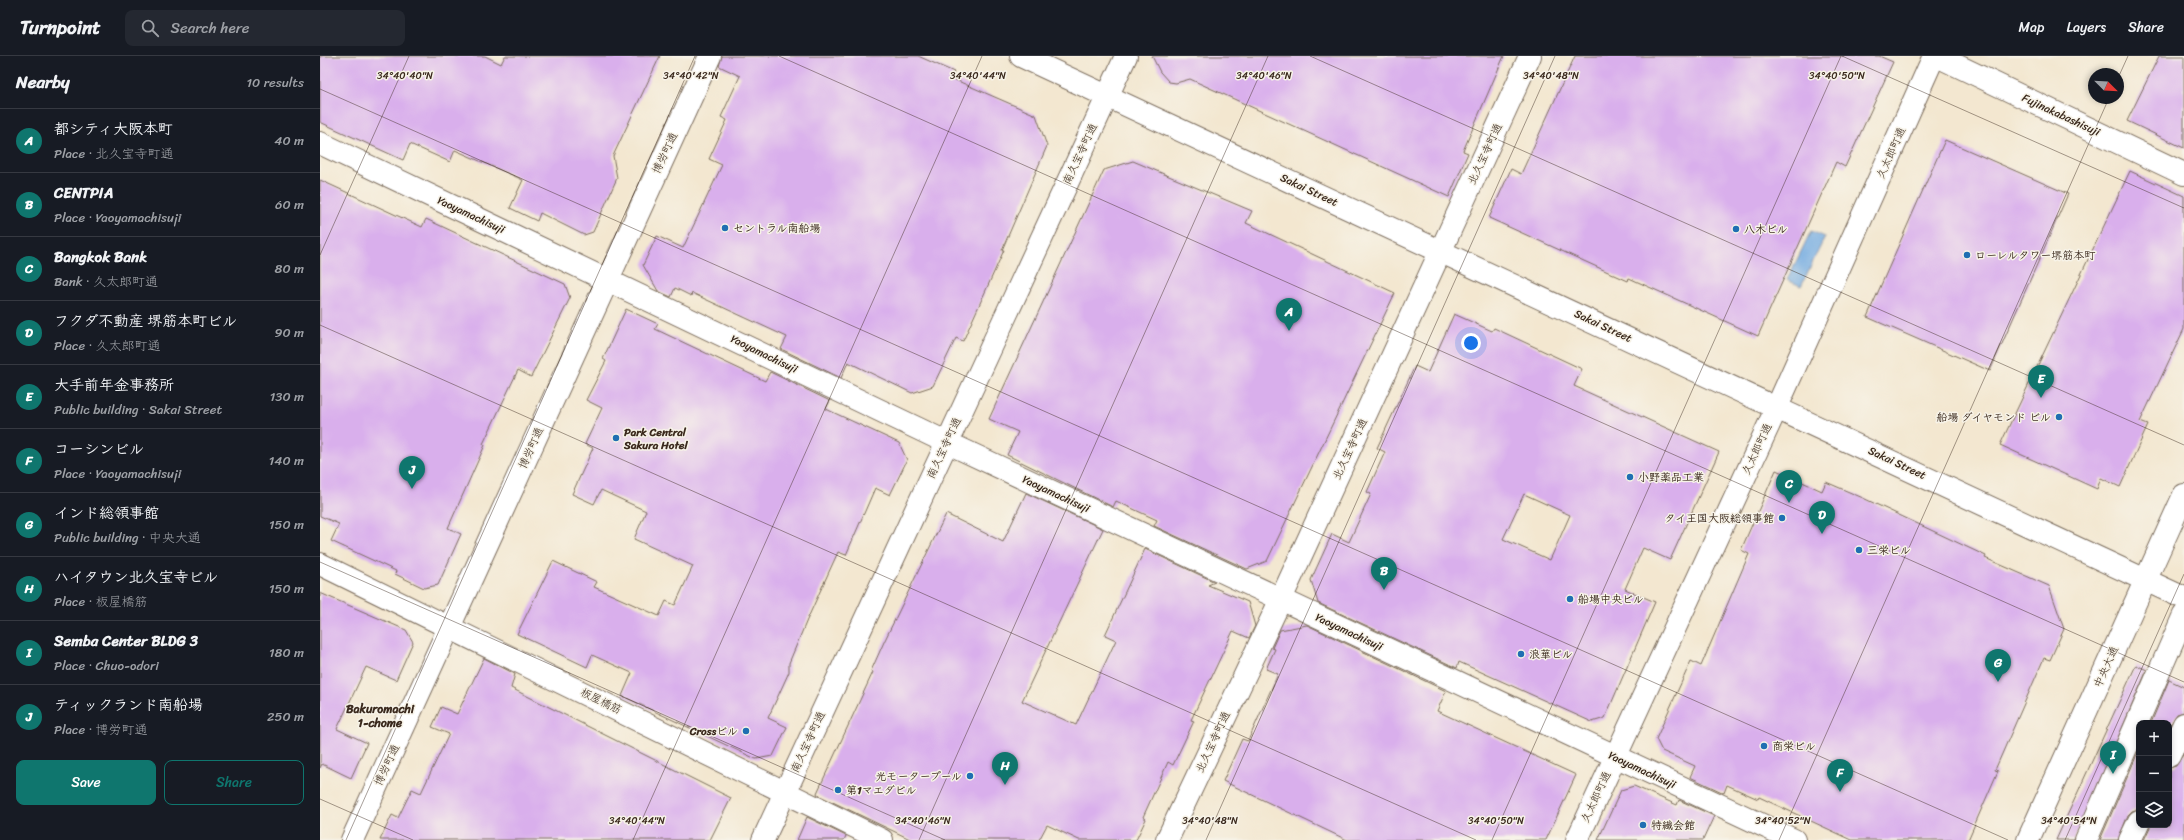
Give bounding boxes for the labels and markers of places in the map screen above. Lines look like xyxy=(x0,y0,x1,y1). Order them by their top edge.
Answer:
place label: セントラル南船場 xyxy=(733,219,821,238)
place label: 八木ビル xyxy=(1744,220,1788,239)
marker: セントラル南船場 xyxy=(720,223,730,233)
marker: 八木ビル xyxy=(1731,224,1741,234)
place label: ローレルタワー堺筋本町 xyxy=(1975,246,2096,265)
marker: ローレルタワー堺筋本町 xyxy=(1962,250,1972,260)
pin: A xyxy=(1276,298,1302,331)
pin: E xyxy=(2028,365,2054,398)
place label: 船場 ダイヤモンド ビル xyxy=(1937,408,2051,427)
marker: 船場 ダイヤモンド ビル xyxy=(2054,412,2064,422)
place label: Park Central Sakura Hotel xyxy=(623,423,689,455)
marker: Park Central Sakura Hotel xyxy=(611,433,621,443)
pin: J xyxy=(399,456,425,489)
place label: 小野薬品工業 xyxy=(1638,468,1704,487)
pin: C xyxy=(1776,470,1802,503)
marker: 小野薬品工業 xyxy=(1625,472,1635,482)
pin: D xyxy=(1809,501,1835,534)
place label: タイ王国大阪総領事館 xyxy=(1664,509,1774,528)
marker: タイ王国大阪総領事館 xyxy=(1777,513,1787,523)
place label: 三栄ビル xyxy=(1867,541,1911,560)
marker: 三栄ビル xyxy=(1854,545,1864,555)
pin: B xyxy=(1371,557,1397,590)
place label: 船場中央ビル xyxy=(1578,590,1644,609)
marker: 船場中央ビル xyxy=(1565,594,1575,604)
place label: 浪華ビル xyxy=(1529,645,1573,664)
marker: 浪華ビル xyxy=(1516,649,1526,659)
pin: G xyxy=(1985,649,2011,682)
place label: Crossビル xyxy=(689,722,738,741)
marker: Crossビル xyxy=(741,726,751,736)
place label: 商栄ビル xyxy=(1772,737,1816,756)
marker: 商栄ビル xyxy=(1759,741,1769,751)
pin: I xyxy=(2100,741,2126,774)
pin: H xyxy=(992,752,1018,785)
pin: F xyxy=(1827,759,1853,792)
place label: 光モータープール xyxy=(876,767,962,786)
marker: 光モータープール xyxy=(965,771,975,781)
place label: 第1マエダビル xyxy=(846,781,917,800)
marker: 第1マエダビル xyxy=(833,785,843,795)
place label: 特繊会館 xyxy=(1651,816,1695,835)
marker: 特繊会館 xyxy=(1638,820,1648,830)

